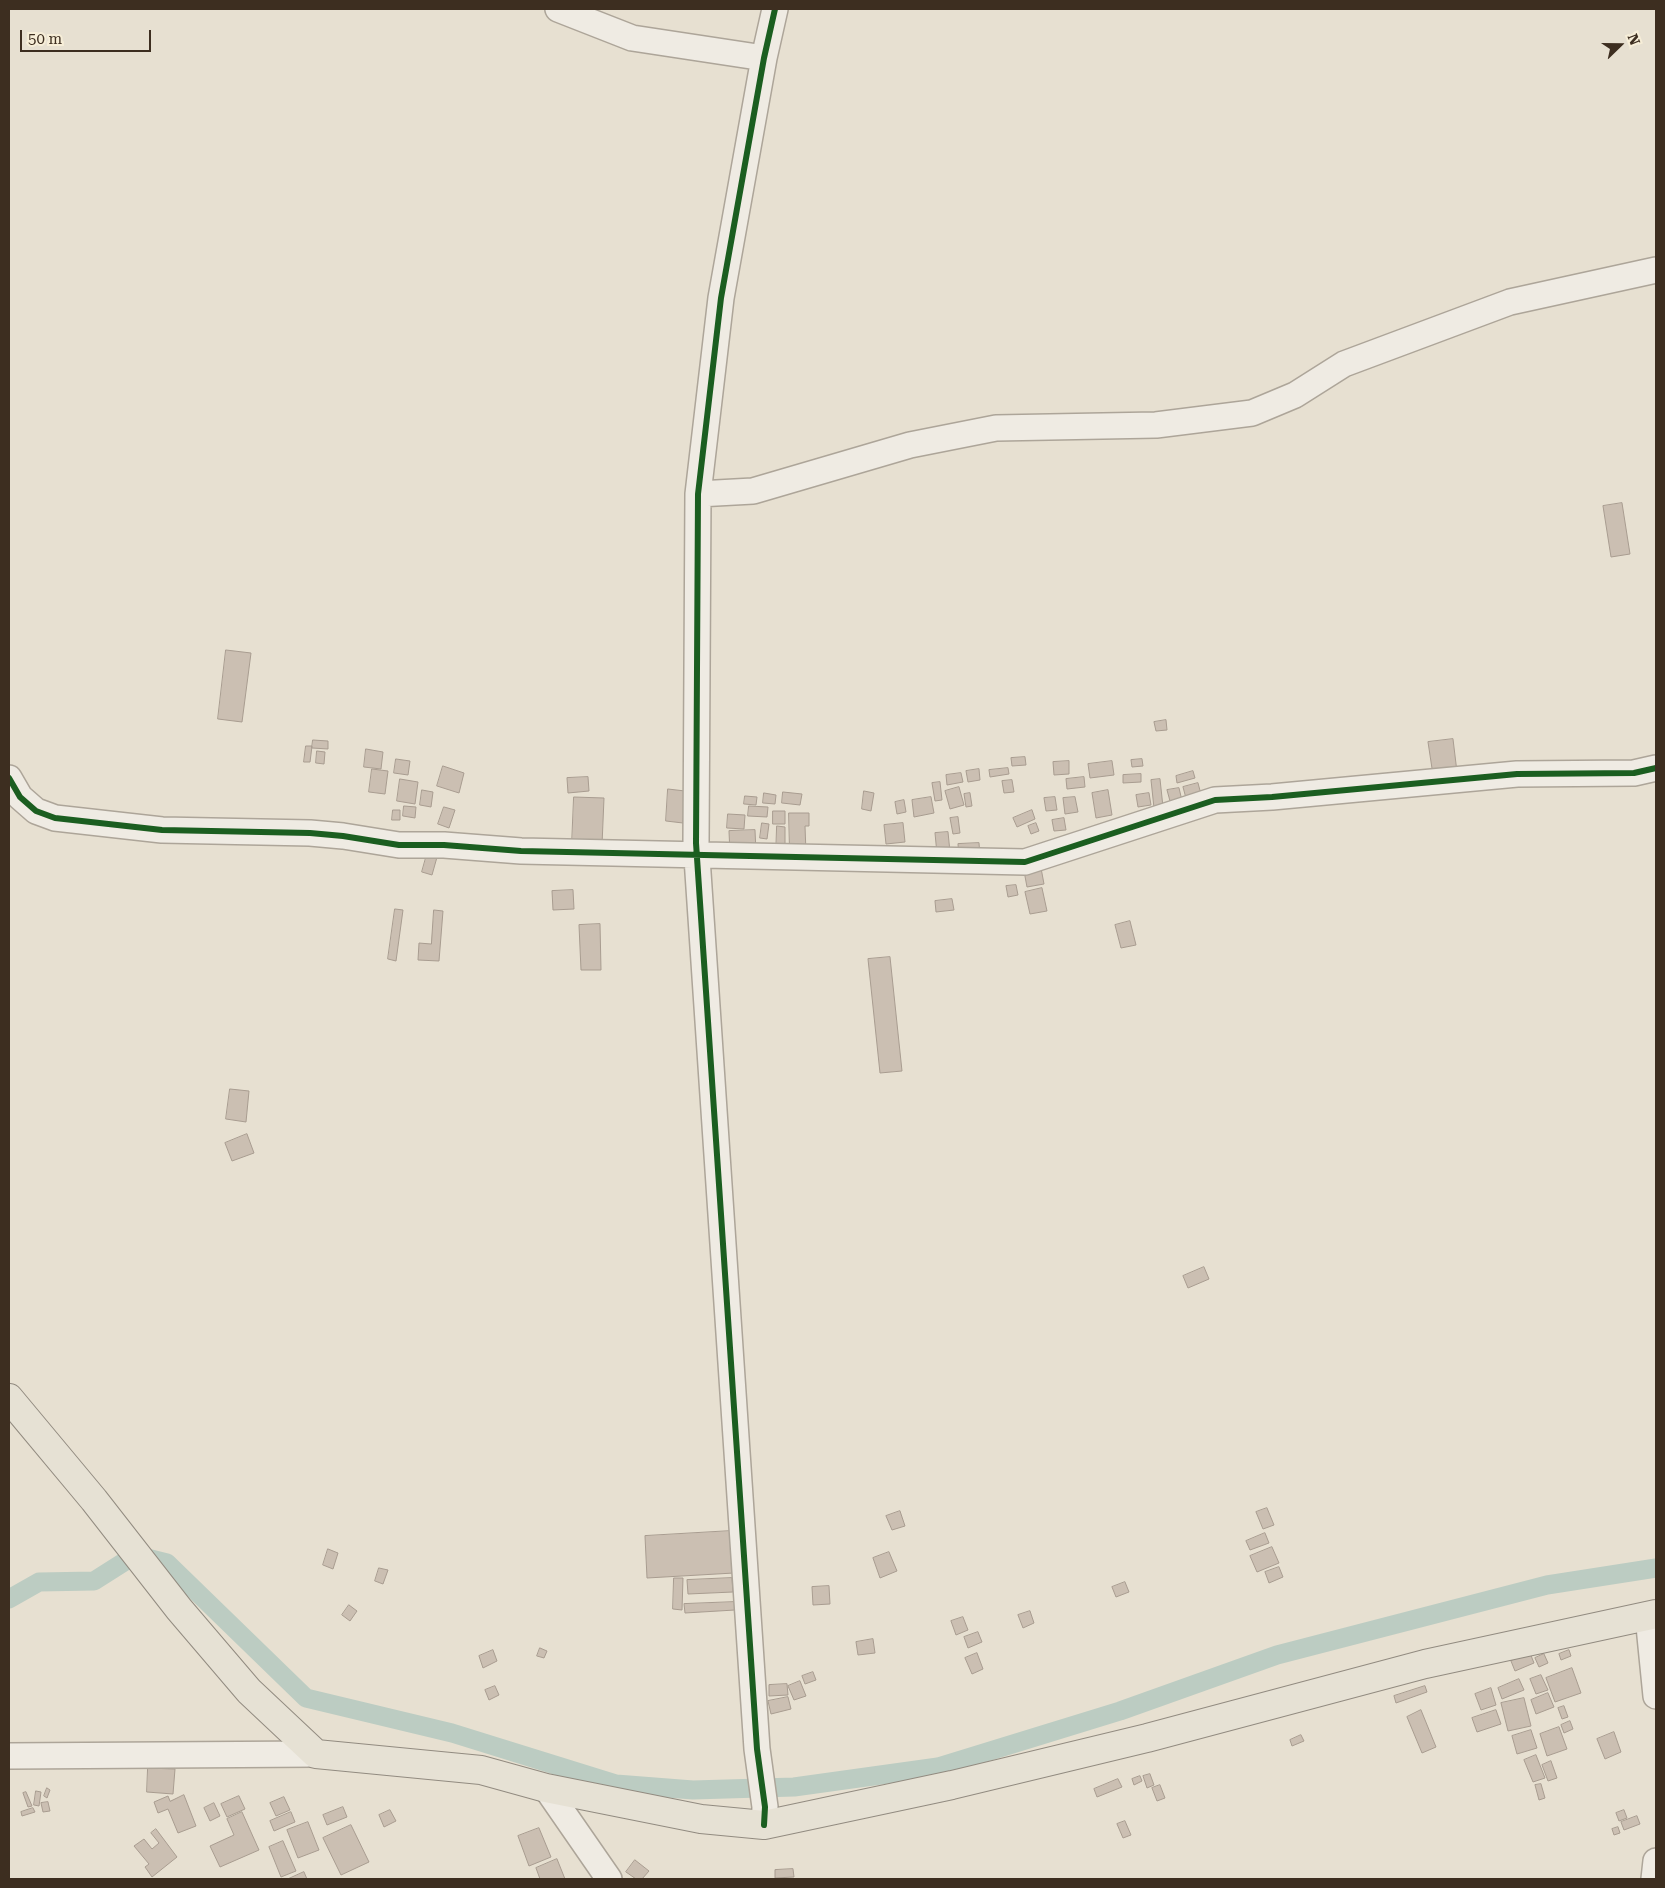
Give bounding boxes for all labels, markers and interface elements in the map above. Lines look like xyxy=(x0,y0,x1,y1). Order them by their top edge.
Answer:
scale bar xyxy=(22,20,154,52)
north arrow xyxy=(1595,20,1645,70)
text: 50 m xyxy=(28,30,62,48)
text: N xyxy=(1624,31,1643,47)

